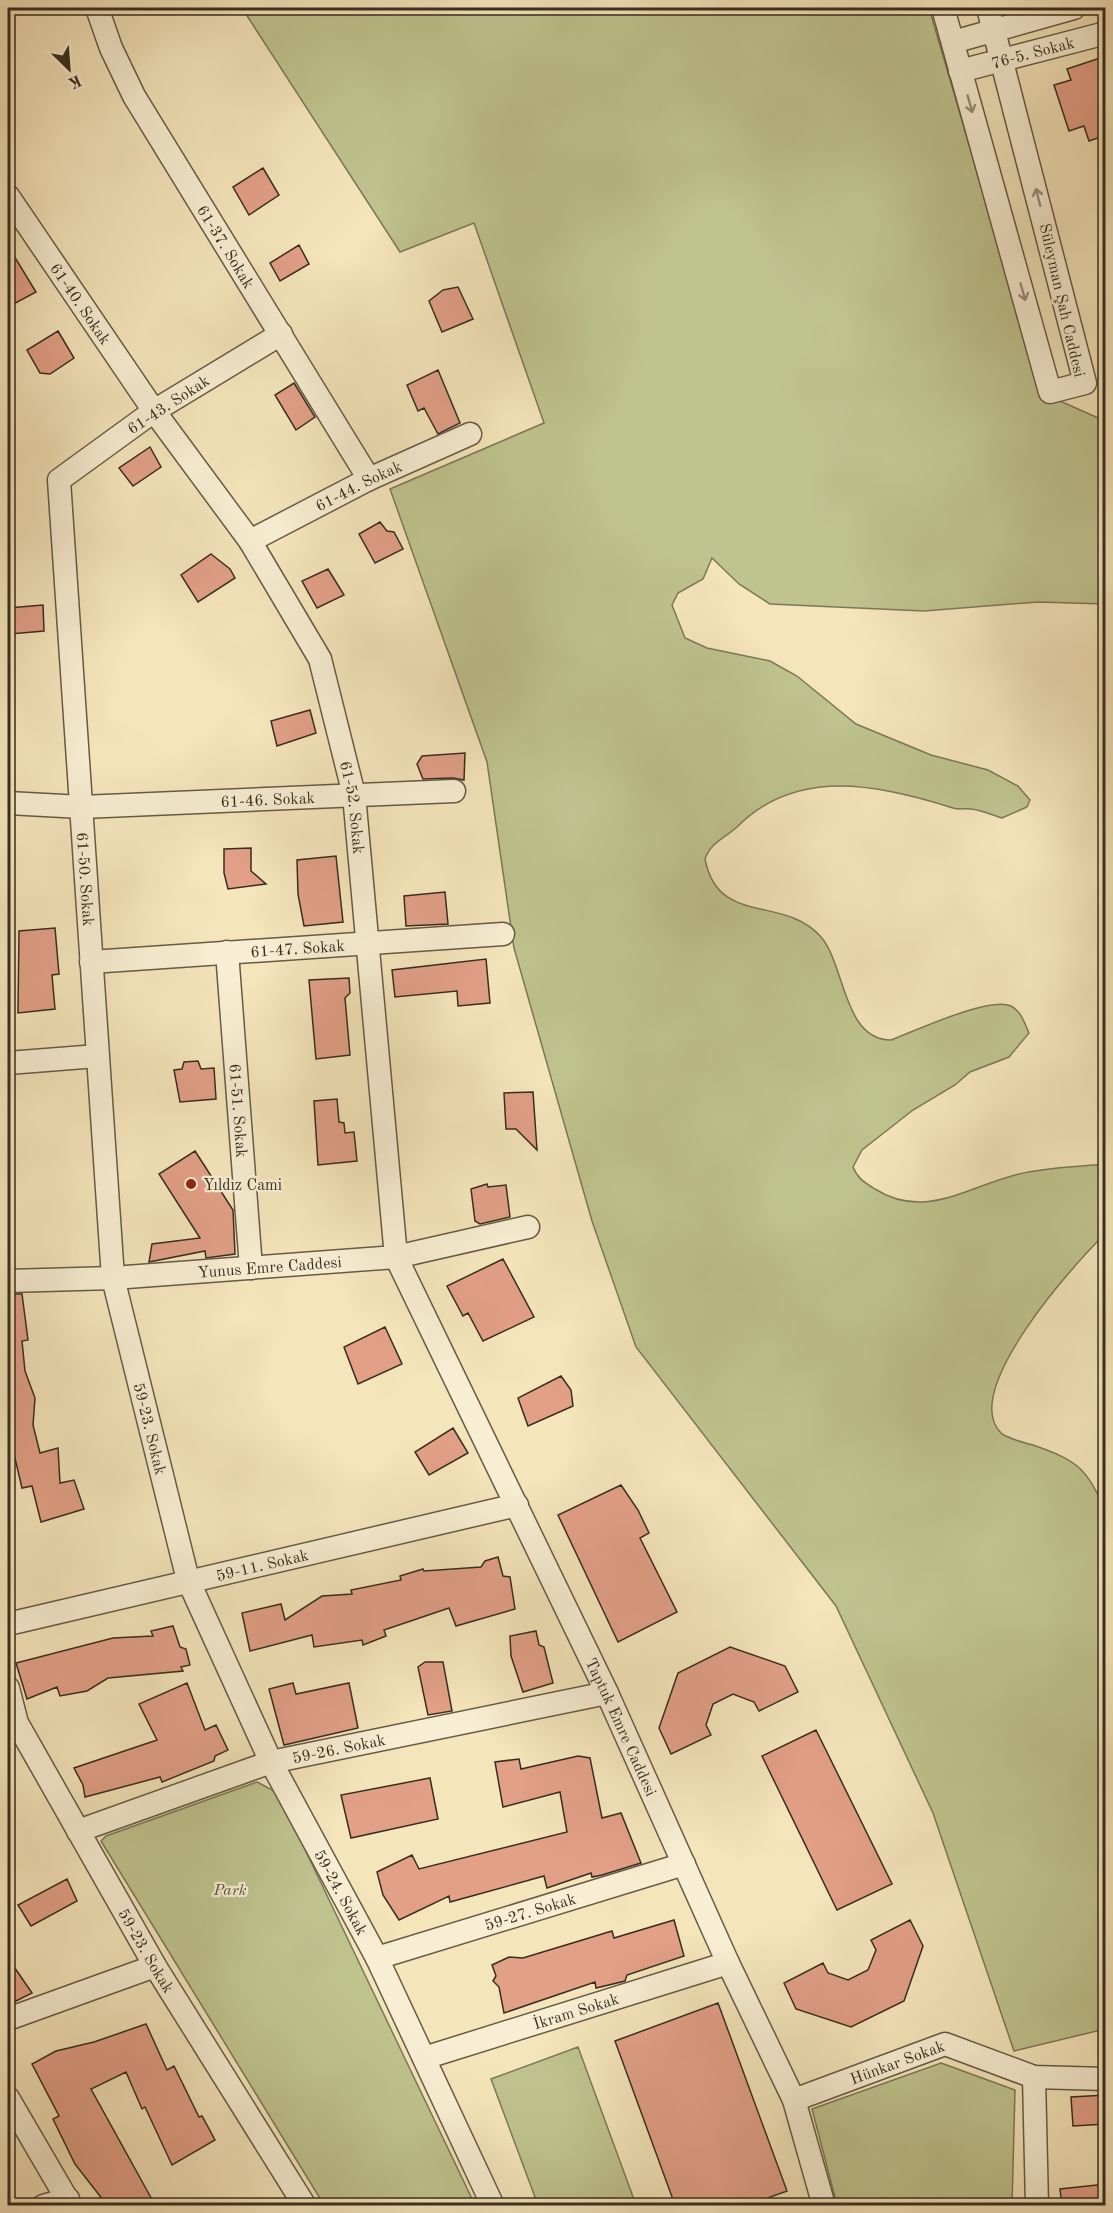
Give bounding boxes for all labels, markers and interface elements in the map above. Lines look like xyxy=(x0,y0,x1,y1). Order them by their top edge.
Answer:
street label: 76-5. Sokak xyxy=(990,36,1076,73)
north arrow xyxy=(39,39,99,99)
text: K xyxy=(66,71,83,91)
one-way arrow xyxy=(965,95,976,114)
one-way arrow xyxy=(1031,188,1043,207)
street label: 61-37. Sokak xyxy=(193,203,256,292)
street label: Süleyman Şah Caddesi xyxy=(1036,222,1087,379)
street label: 61-40. Sokak xyxy=(46,261,113,348)
one-way arrow xyxy=(1017,282,1029,301)
street label: 61-43. Sokak xyxy=(125,373,213,438)
street label: 61-44. Sokak xyxy=(314,459,405,515)
street label: 61-52. Sokak xyxy=(336,759,365,855)
street label: 61-46. Sokak xyxy=(220,791,315,811)
street label: 61-50. Sokak xyxy=(73,832,95,927)
street label: 61-47. Sokak xyxy=(250,939,345,961)
street label: 61-51. Sokak xyxy=(225,1063,249,1158)
marker: Yıldız Cami xyxy=(184,1177,198,1191)
place label: Yıldız Cami xyxy=(203,1178,282,1194)
street label: Yunus Emre Caddesi xyxy=(197,1255,342,1282)
street label: 59-23. Sokak xyxy=(129,1381,168,1477)
street label: 59-11. Sokak xyxy=(215,1548,310,1585)
street label: Taptuk Emre Caddesi xyxy=(581,1656,658,1799)
street label: 59-26. Sokak xyxy=(291,1733,387,1767)
street label: 59-24. Sokak xyxy=(310,1848,369,1939)
park label: Park xyxy=(212,1883,247,1899)
street label: 59-27. Sokak xyxy=(483,1892,578,1935)
street label: 59-23. Sokak xyxy=(114,1907,176,1996)
street label: İkram Sokak xyxy=(530,1992,621,2033)
street label: Hünkar Sokak xyxy=(848,2039,947,2088)

